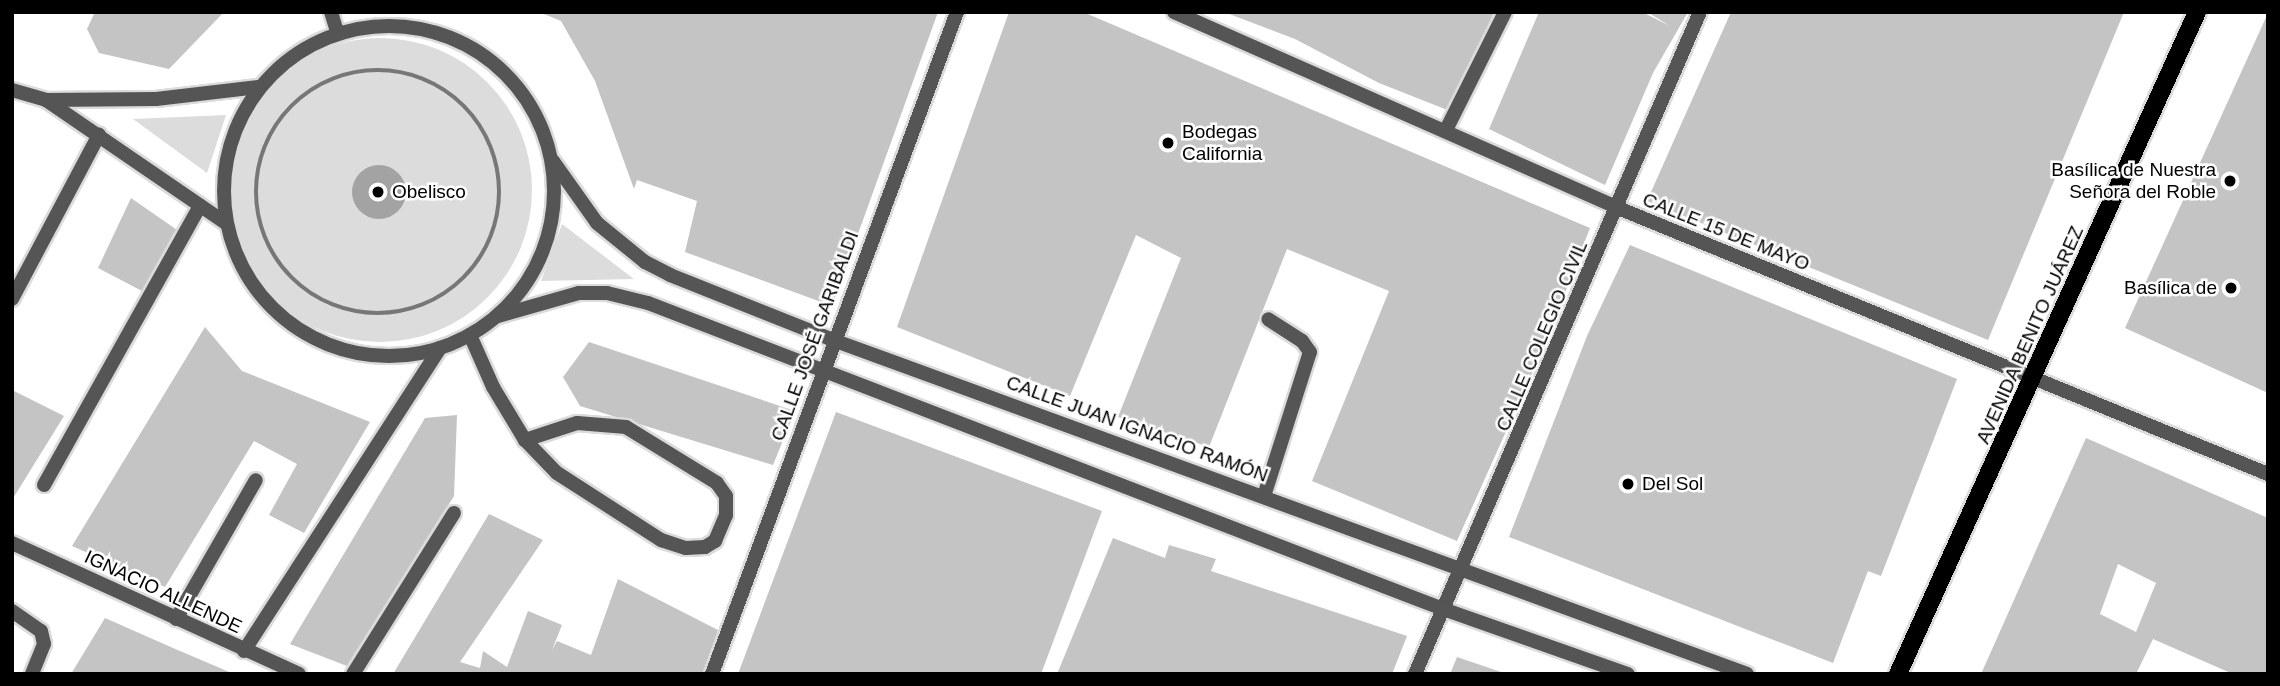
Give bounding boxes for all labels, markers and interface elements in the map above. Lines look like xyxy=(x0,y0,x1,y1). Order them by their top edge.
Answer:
place label: Bodegas California xyxy=(1182,121,1262,165)
marker: Bodegas California xyxy=(1160,135,1176,151)
place label: Basílica de Nuestra Señora del Roble xyxy=(2051,159,2216,203)
marker: Basílica de Nuestra Señora del Roble xyxy=(2222,173,2238,189)
place label: Obelisco xyxy=(392,181,466,203)
marker: Obelisco xyxy=(370,184,386,200)
street label: CALLE 15 DE MAYO xyxy=(1639,188,1813,276)
street label: AVENIDA BENITO JUÁREZ xyxy=(1971,222,2089,448)
street label: CALLE JOSÉ GARIBALDI xyxy=(766,228,864,444)
street label: CALLE COLEGIO CIVIL xyxy=(1491,237,1593,435)
place label: Basílica de xyxy=(2124,277,2217,299)
marker: Basílica de xyxy=(2223,280,2239,296)
street label: CALLE JUAN IGNACIO RAMÓN xyxy=(1003,371,1271,487)
place label: Del Sol xyxy=(1642,473,1703,495)
marker: Del Sol xyxy=(1620,476,1636,492)
street label: IGNACIO ALLENDE xyxy=(80,545,246,639)

